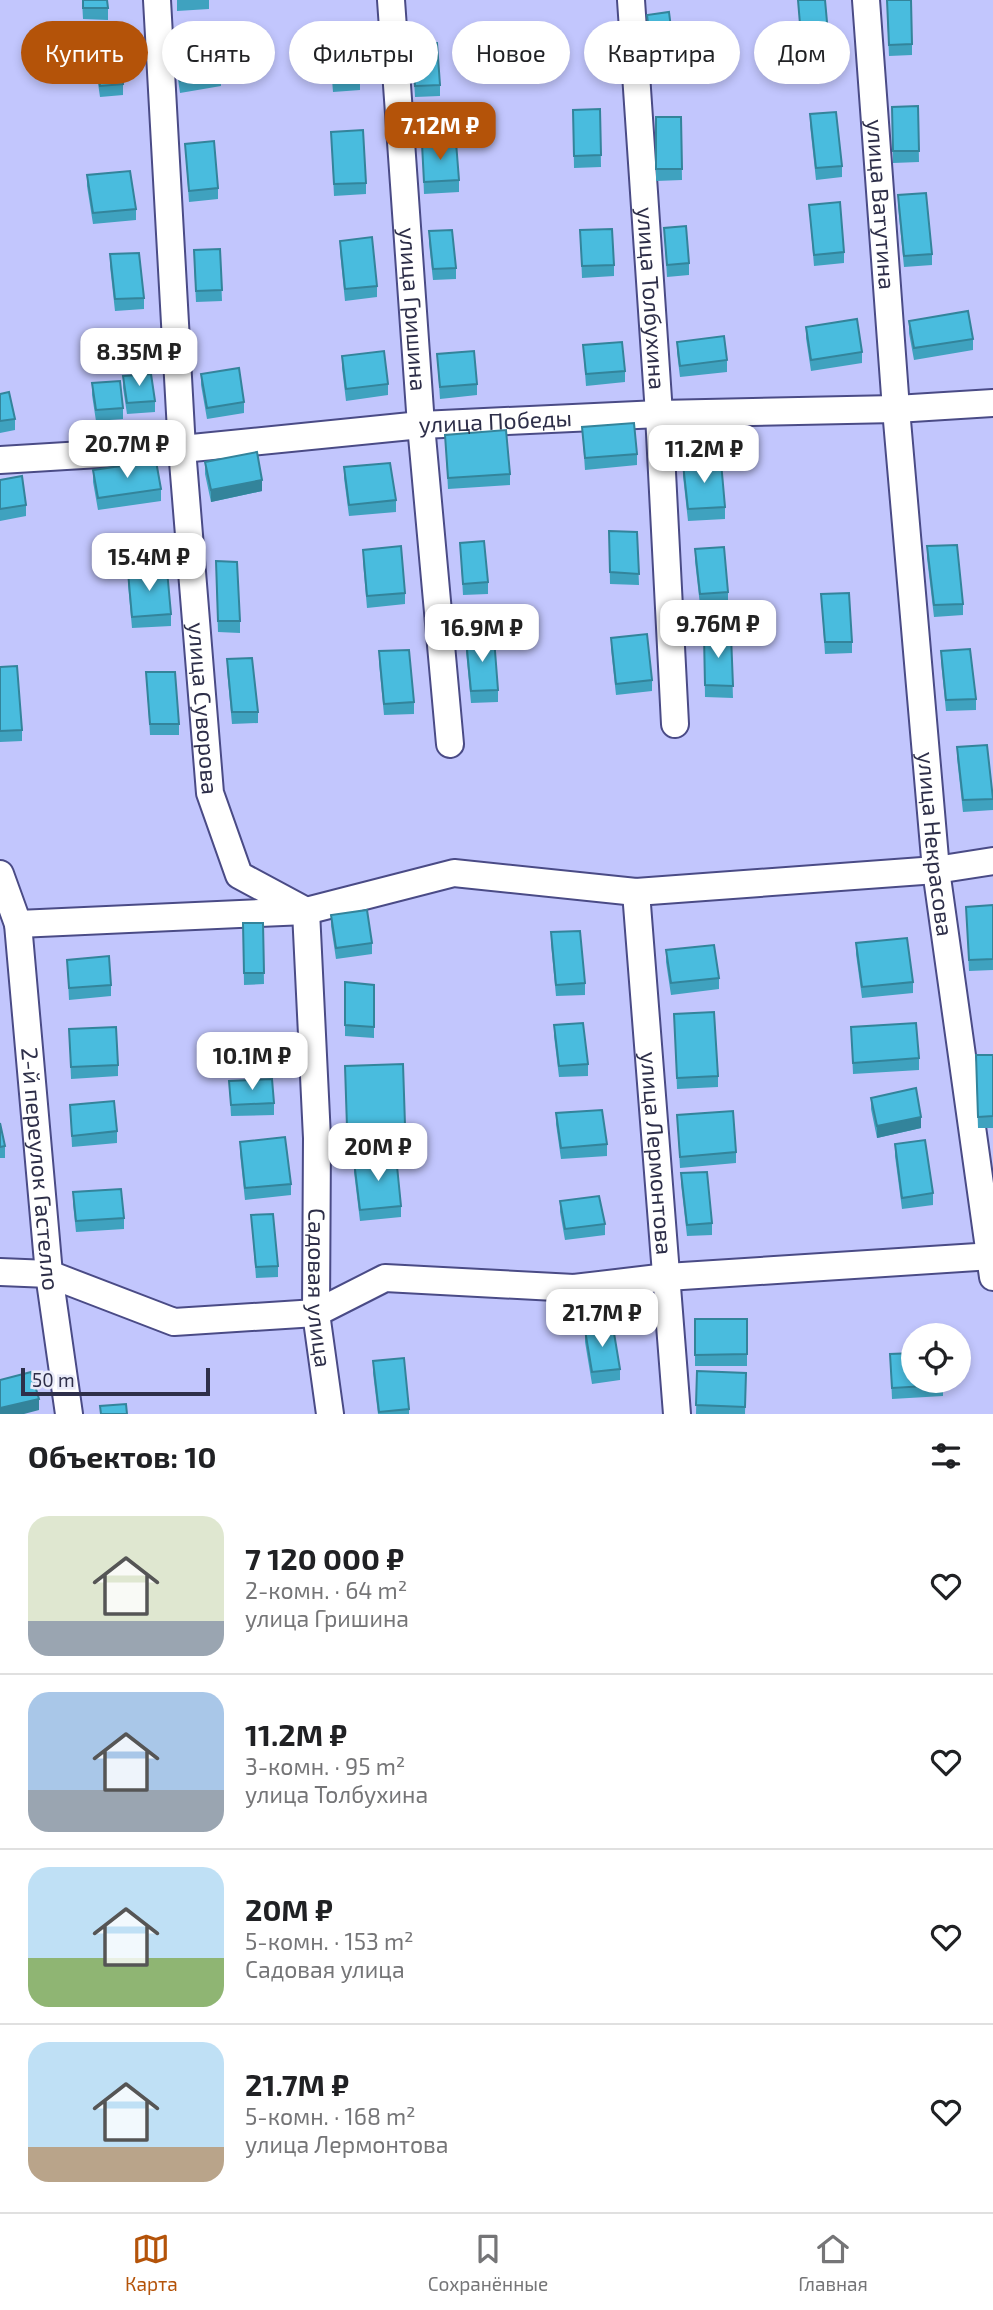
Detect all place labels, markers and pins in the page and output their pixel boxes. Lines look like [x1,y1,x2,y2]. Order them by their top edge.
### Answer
pin: 7.12M ₽ [375,102,505,162]
pin: 8.35M ₽ [74,328,204,388]
pin: 20.7M ₽ [62,420,192,480]
pin: 11.2M ₽ [639,426,769,485]
pin: 15.4M ₽ [84,534,214,593]
pin: 9.76M ₽ [653,600,783,660]
pin: 16.9M ₽ [417,604,547,664]
pin: 10.1M ₽ [187,1032,317,1092]
pin: 20M ₽ [329,1124,427,1183]
pin: 21.7M ₽ [537,1290,667,1349]

